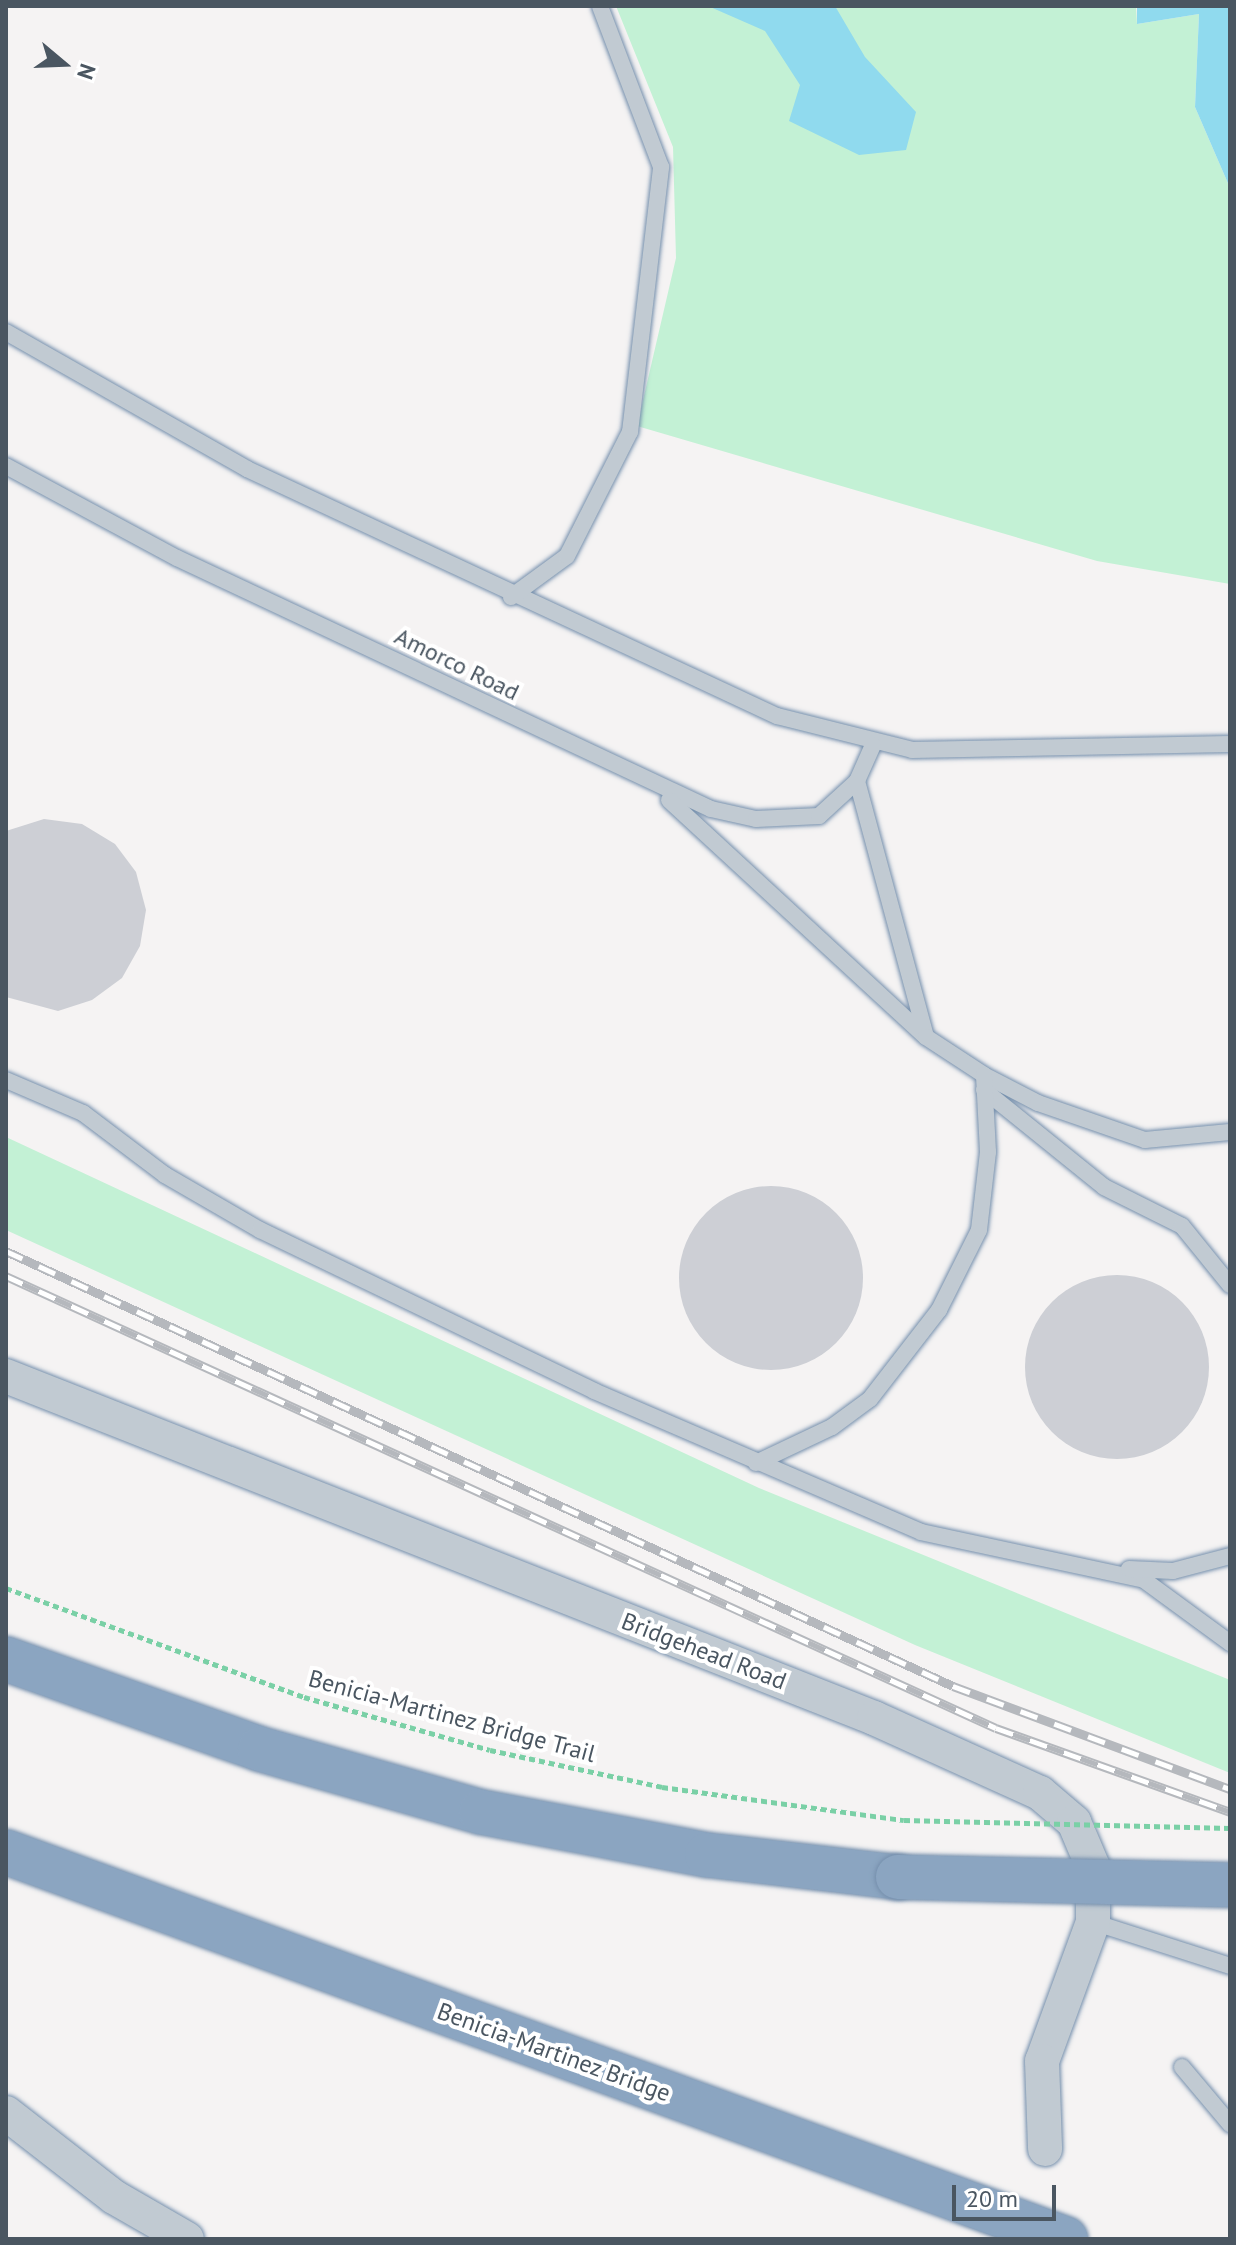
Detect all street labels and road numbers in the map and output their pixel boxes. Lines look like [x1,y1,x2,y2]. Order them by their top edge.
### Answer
street label: Amorco Road [390,621,524,707]
street label: Bridgehead Road [618,1606,790,1696]
street label: Benicia-Martinez Bridge Trail [305,1664,599,1768]
street label: Benicia-Martinez Bridge [433,1996,675,2108]

